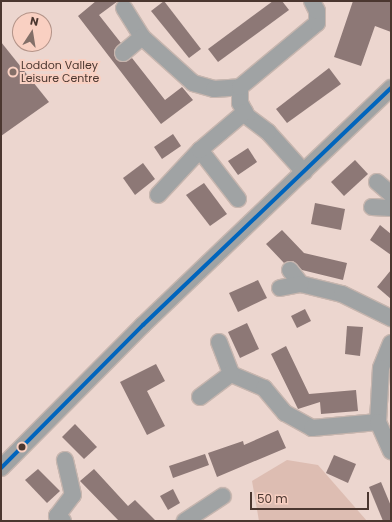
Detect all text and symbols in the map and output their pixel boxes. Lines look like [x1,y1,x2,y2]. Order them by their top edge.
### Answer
north arrow [12,12,52,52]
text: N [29,13,40,30]
place label: Loddon Valley Leisure Centre [21,59,99,85]
marker: Loddon Valley Leisure Centre [8,67,18,77]
unlabelled marker [17,442,27,452]
scale bar [252,484,371,510]
text: 50 m [257,490,288,507]

